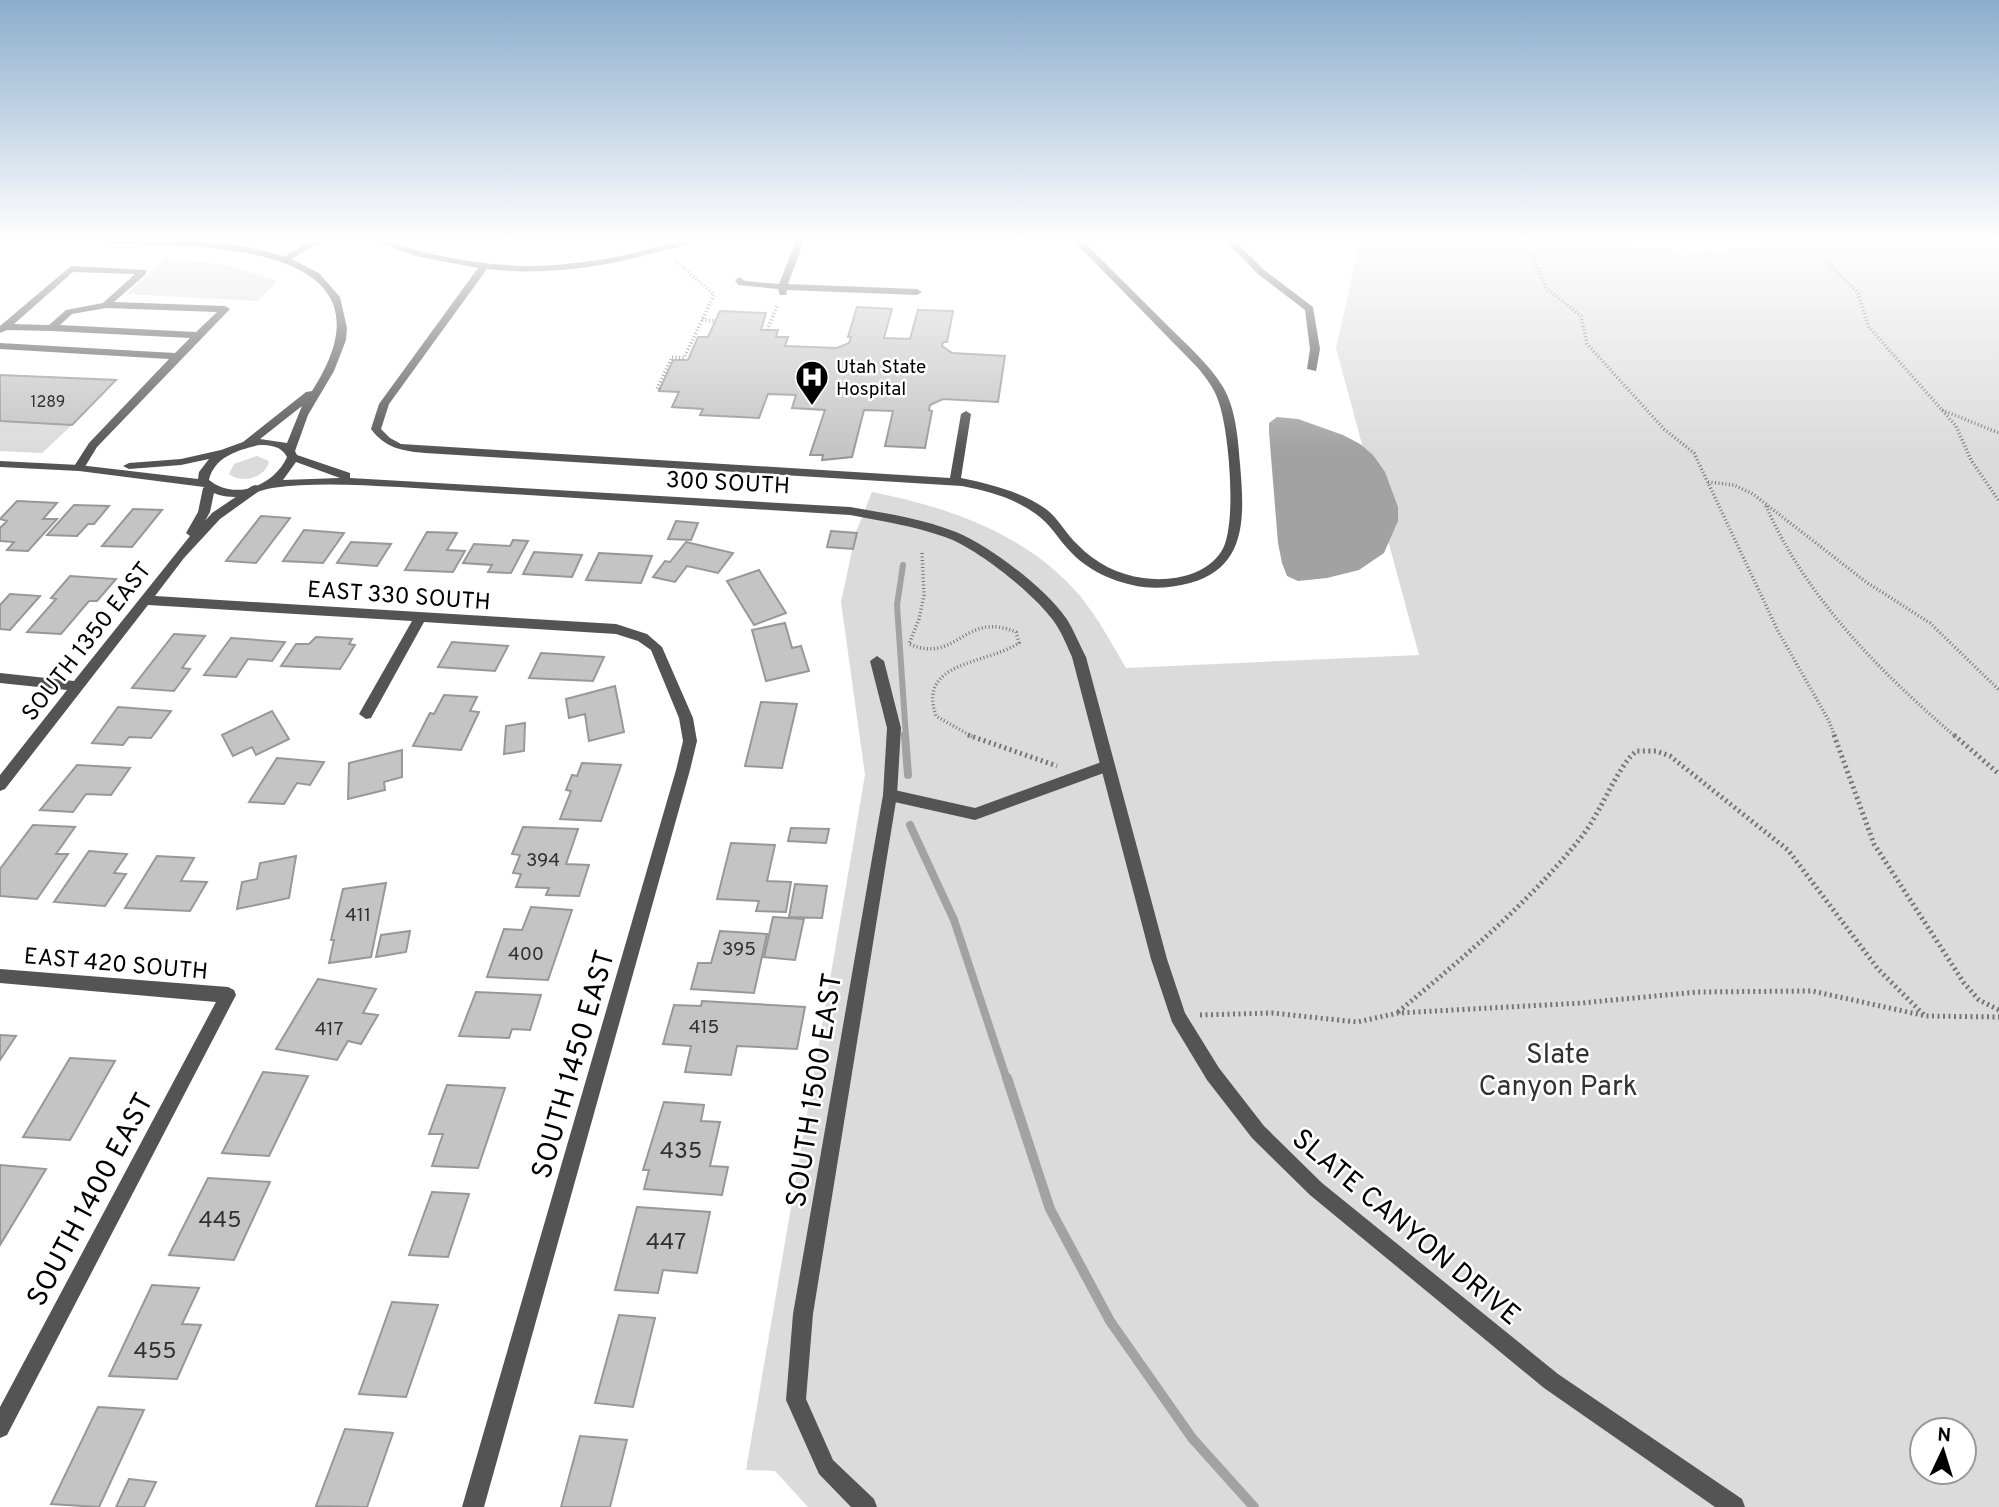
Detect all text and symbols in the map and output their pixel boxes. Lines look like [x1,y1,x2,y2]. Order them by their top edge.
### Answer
place label: Utah State Hospital [836,356,926,402]
hospital icon: Utah State Hospital [793,358,831,407]
house number: 1289 [31,393,65,413]
street label: 300 SOUTH [665,467,791,502]
street label: SOUTH 1350 EAST [17,557,159,728]
street label: EAST 330 SOUTH [306,577,491,618]
house number: 394 [526,849,560,873]
house number: 411 [345,904,371,928]
house number: 395 [722,938,756,962]
street label: EAST 420 SOUTH [23,943,209,988]
house number: 400 [508,943,544,967]
street label: SOUTH 1450 EAST [525,946,625,1183]
street label: SOUTH 1500 EAST [780,971,852,1210]
house number: 415 [689,1016,719,1040]
house number: 417 [315,1018,343,1042]
park label: Slate Canyon Park [1478,1038,1638,1106]
street label: SOUTH 1400 EAST [20,1088,163,1313]
street label: SLATE CANYON DRIVE [1283,1122,1527,1335]
house number: 435 [660,1138,702,1167]
house number: 445 [199,1207,241,1236]
house number: 447 [646,1229,686,1258]
house number: 455 [134,1338,176,1367]
north arrow [1908,1416,1978,1486]
text: N [1936,1424,1952,1448]

